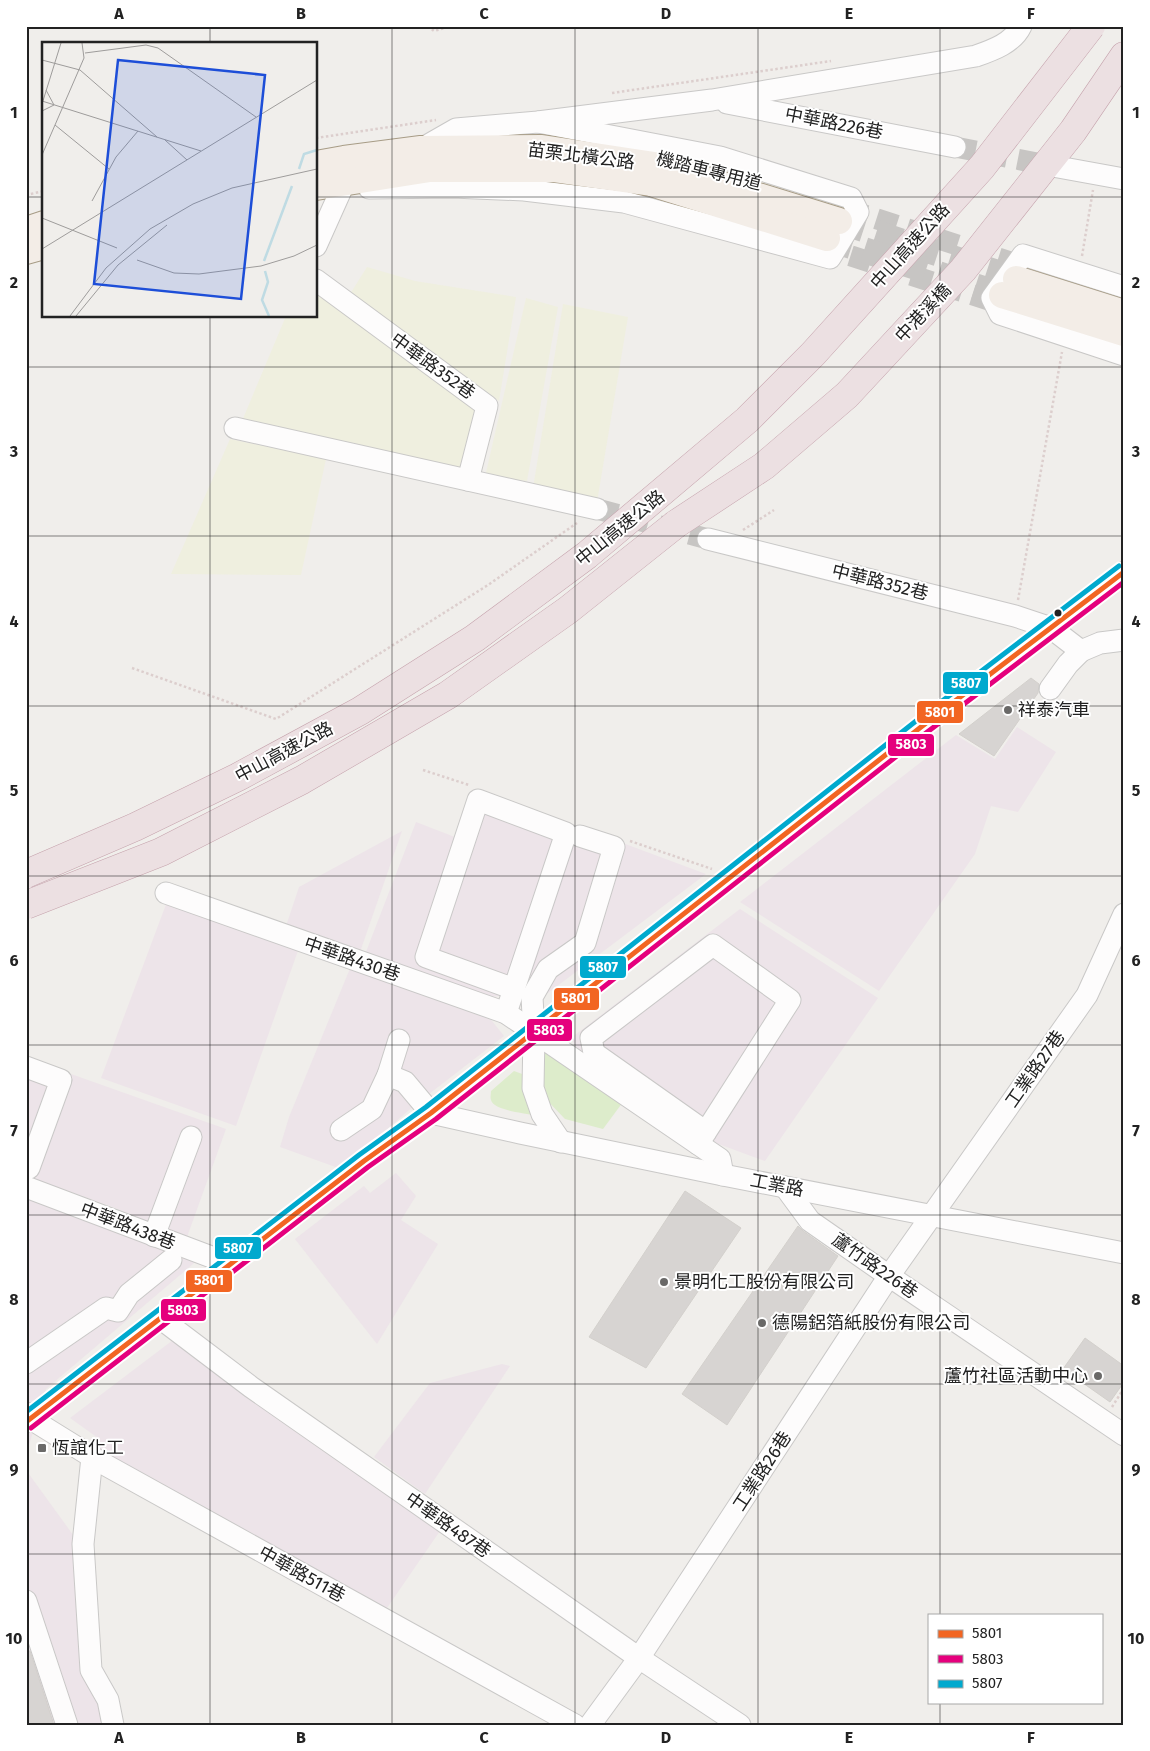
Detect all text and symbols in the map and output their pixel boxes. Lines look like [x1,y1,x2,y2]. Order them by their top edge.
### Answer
text: A [113,4,124,23]
text: B [296,4,306,23]
text: C [479,4,489,23]
text: D [661,4,671,23]
text: E [845,4,853,23]
text: F [1027,4,1035,23]
inset map [42,42,318,318]
text: 1 [10,103,18,122]
street label: 中華路226巷 [783,103,885,143]
text: 1 [1132,103,1140,122]
street label: 苗栗北橫公路 [526,139,636,173]
street label: 機踏車專用道 [654,147,764,195]
street label: 中山高速公路 [866,199,954,293]
text: 2 [10,273,18,292]
text: 2 [1132,273,1140,292]
street label: 中港溪橋 [890,279,956,347]
street label: 中華路352巷 [387,328,479,404]
text: 3 [9,442,18,461]
text: 3 [1131,442,1140,461]
street label: 中山高速公路 [571,485,669,571]
street label: 中華路352巷 [829,559,931,605]
unlabelled marker [1053,608,1063,618]
text: 4 [9,612,19,631]
text: 4 [1131,612,1141,631]
line badge: 5807 [942,671,989,695]
text: 5807 [951,675,981,692]
place label: 祥泰汽車 [1018,699,1090,721]
line badge: 5801 [916,700,964,724]
text: 5801 [925,704,955,721]
marker: 祥泰汽車 [1002,704,1014,716]
street label: 中山高速公路 [231,717,337,787]
line badge: 5803 [887,733,935,757]
text: 5803 [896,736,926,753]
text: 5 [10,781,19,800]
text: 5 [1132,781,1141,800]
street label: 中華路430巷 [301,932,403,986]
text: 6 [9,951,19,970]
text: 6 [1131,951,1141,970]
line badge: 5807 [579,955,627,979]
text: 5807 [588,959,618,976]
line badge: 5801 [553,987,600,1011]
text: 5801 [561,990,591,1007]
line badge: 5803 [526,1018,573,1042]
text: 5803 [534,1022,564,1039]
street label: 工業路27巷 [1001,1026,1069,1112]
text: 7 [10,1121,18,1140]
text: 7 [1132,1121,1140,1140]
street label: 工業路 [748,1169,806,1201]
street label: 中華路438巷 [77,1198,179,1254]
street label: 蘆竹路226巷 [828,1228,922,1304]
line badge: 5807 [214,1236,262,1260]
text: 5807 [223,1240,253,1257]
line badge: 5801 [185,1269,233,1293]
place label: 景明化工股份有限公司 [674,1271,854,1293]
text: 5801 [194,1272,224,1289]
marker: 景明化工股份有限公司 [658,1276,670,1288]
text: 8 [9,1290,19,1309]
text: 8 [1131,1290,1141,1309]
line badge: 5803 [160,1298,207,1322]
text: 5803 [168,1302,198,1319]
place label: 德陽鋁箔紙股份有限公司 [772,1312,970,1334]
marker: 德陽鋁箔紙股份有限公司 [756,1317,768,1329]
place label: 蘆竹社區活動中心 [944,1365,1088,1387]
marker: 蘆竹社區活動中心 [1092,1370,1104,1382]
street label: 工業路26巷 [728,1427,796,1515]
place label: 恆誼化工 [52,1437,124,1459]
marker: 恆誼化工 [36,1442,48,1454]
text: 9 [10,1460,19,1479]
text: 9 [1132,1460,1141,1479]
street label: 中華路487巷 [401,1488,495,1562]
street label: 中華路511巷 [255,1541,349,1607]
legend [928,1614,1102,1704]
text: 5801 [972,1624,1002,1642]
text: 10 [6,1629,22,1648]
text: 10 [1128,1629,1144,1648]
text: 5803 [972,1650,1004,1668]
text: 5807 [972,1674,1003,1692]
text: A [113,1728,124,1747]
text: B [296,1728,306,1747]
text: C [479,1728,489,1747]
text: D [661,1728,671,1747]
text: E [845,1728,853,1747]
text: F [1027,1728,1035,1747]

